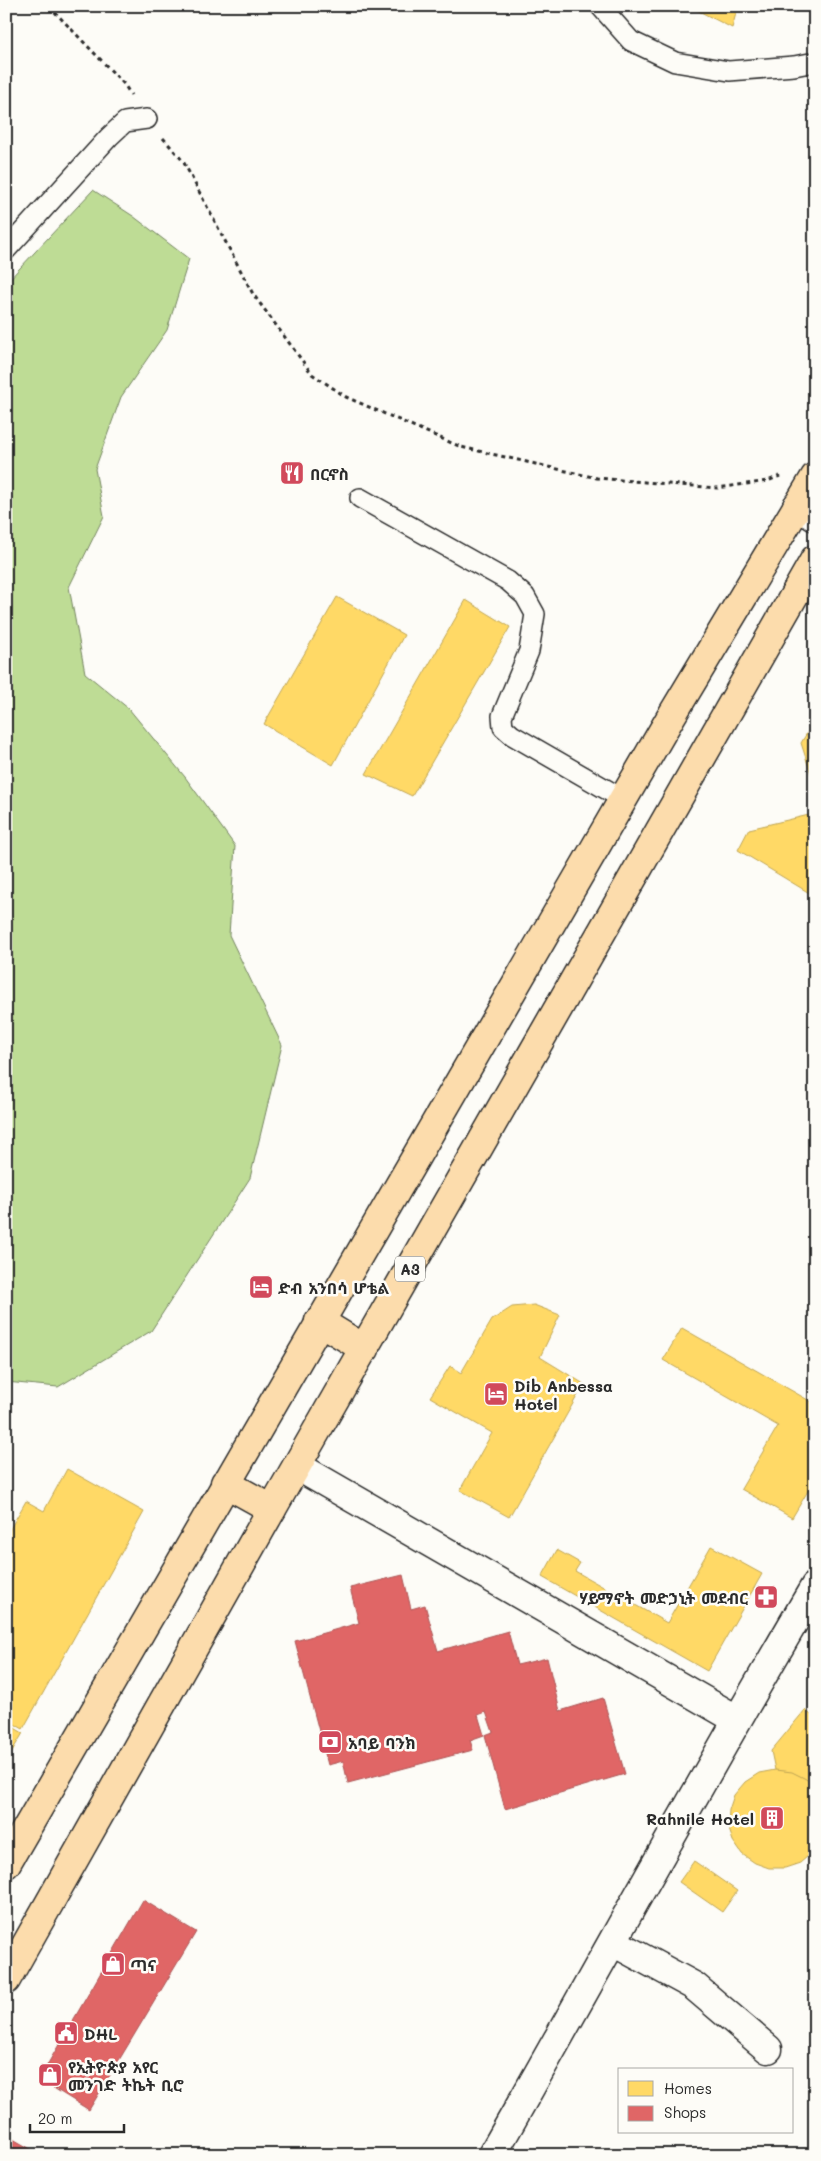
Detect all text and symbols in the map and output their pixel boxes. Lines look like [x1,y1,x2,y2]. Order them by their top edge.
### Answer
restaurant icon: በርኖስ [279,460,305,486]
place label: በርኖስ [310,463,349,484]
road number: A3 [395,1256,425,1282]
hotel icon: ድብ አንበሳ ሆቴል [248,1274,274,1300]
place label: ድብ አንበሳ ሆቴል [278,1277,390,1298]
place label: Dib Anbessa Hotel [514,1375,613,1414]
hotel icon: Dib Anbessa Hotel [483,1381,509,1407]
pharmacy icon: ሃይማኖት መድኃኒት መደብር [753,1584,779,1610]
place label: ሃይማኖት መድኃኒት መደብር [579,1587,748,1608]
bank icon: አባይ ባንክ [317,1729,343,1755]
place label: አባይ ባንክ [348,1732,416,1753]
building icon: Rahnile Hotel [759,1805,785,1831]
place label: Rahnile Hotel [646,1808,754,1829]
shop icon: ጣና [100,1951,126,1977]
place label: ጣና [130,1954,156,1975]
public building icon: DHL [53,2020,79,2046]
place label: DHL [84,2023,118,2044]
place label: የኢትዮጵያ አየር መንገድ ትኬት ቢሮ [68,2056,184,2095]
shop icon: የኢትዮጵያ አየር መንገድ ትኬት ቢሮ [37,2062,63,2088]
legend [618,2068,794,2134]
text: Homes [664,2078,712,2098]
scale bar [30,2101,124,2133]
text: Shops [664,2102,706,2122]
text: 20 m [38,2108,72,2128]

